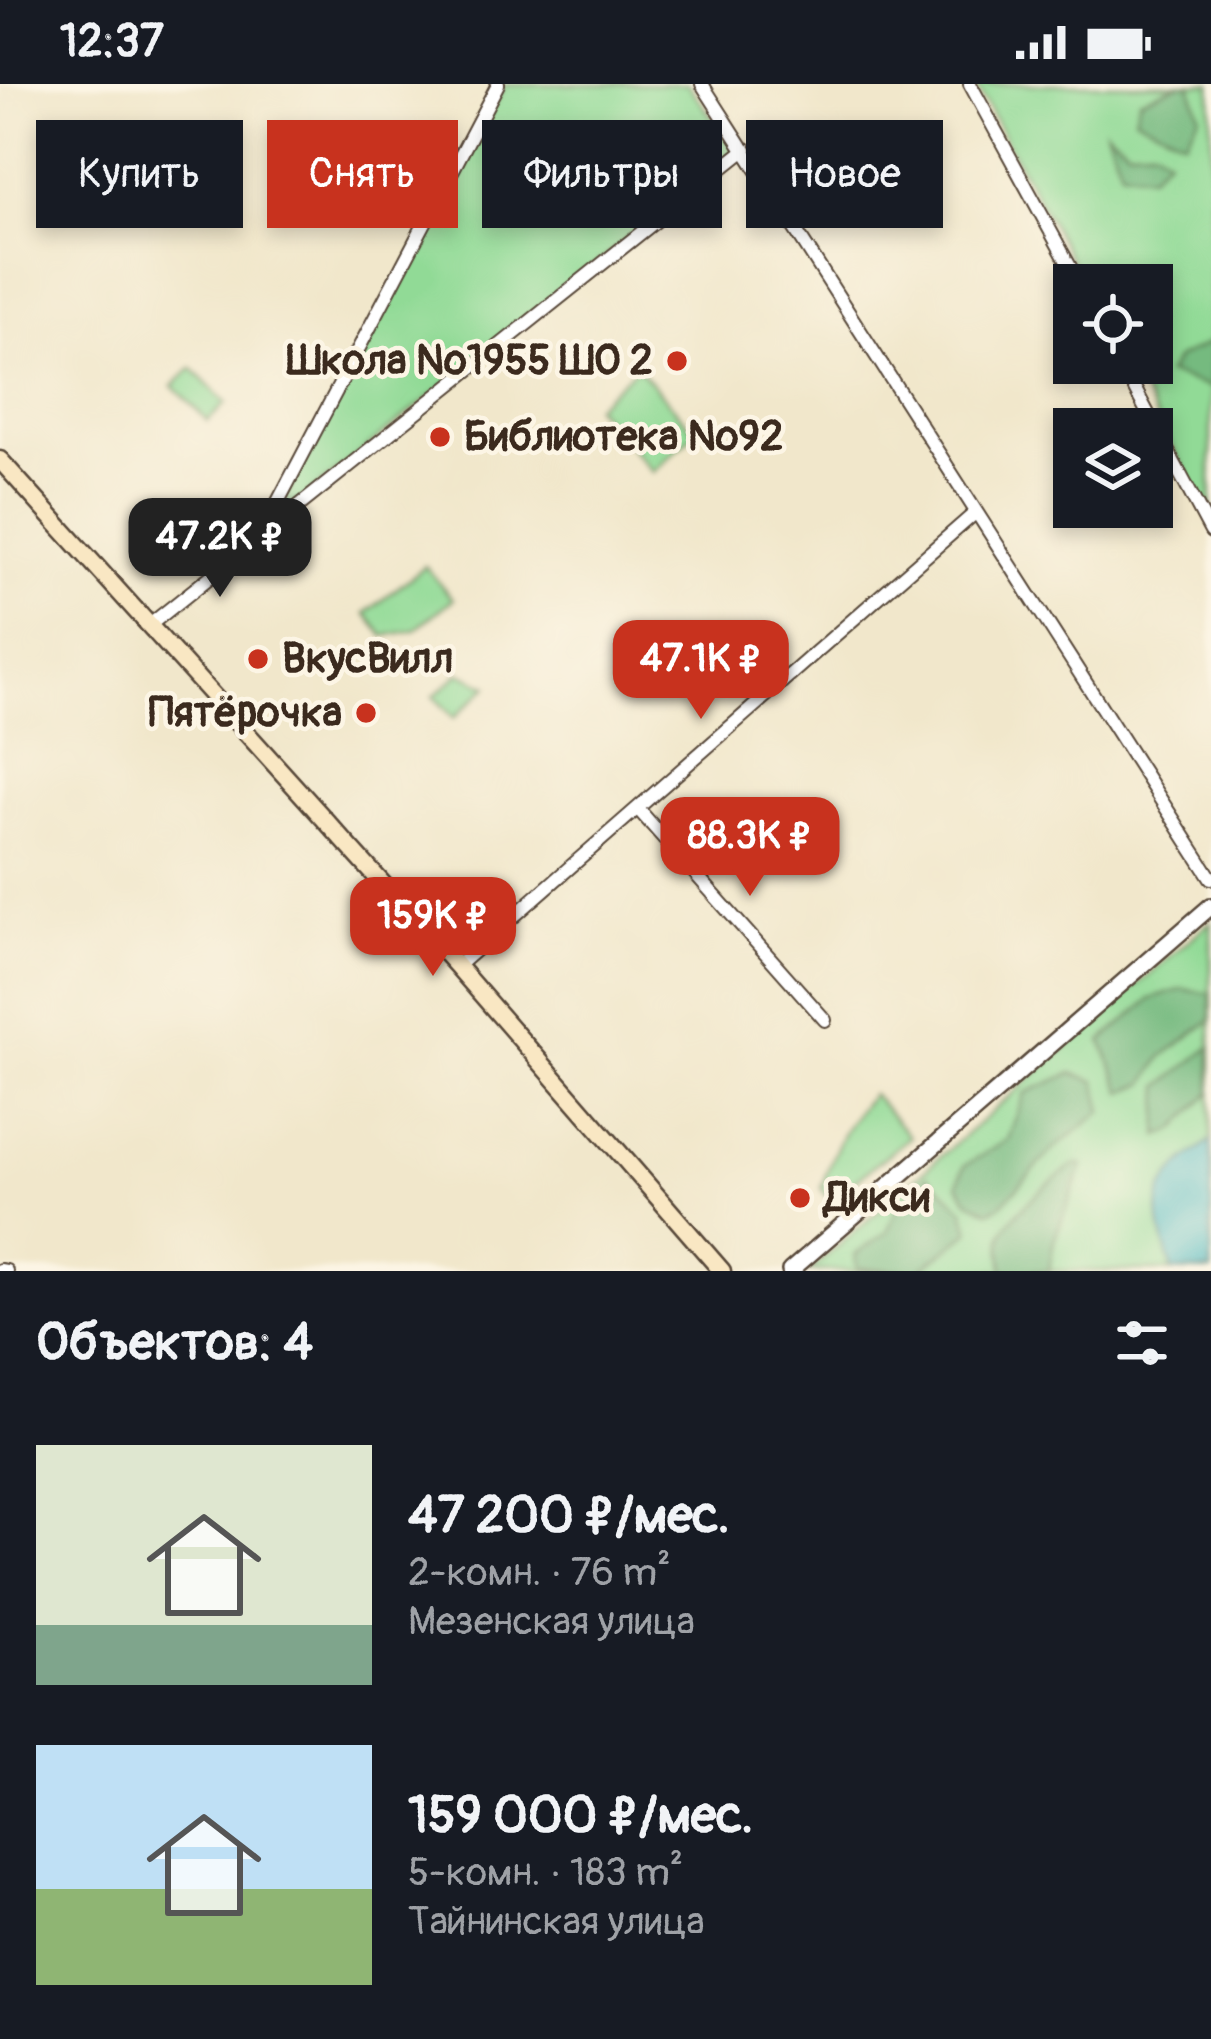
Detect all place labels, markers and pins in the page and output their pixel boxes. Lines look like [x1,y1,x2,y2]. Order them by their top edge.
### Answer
place label: Школа №1955 ШО 2 [285,335,653,387]
marker: Школа №1955 ШО 2 [664,348,690,374]
place label: Библиотека №92 [464,411,783,463]
marker: Библиотека №92 [427,424,453,450]
pin: 47.2K ₽ [109,498,331,600]
pin: 47.1K ₽ [590,620,812,722]
place label: ВкусВилл [282,633,453,685]
marker: ВкусВилл [245,646,271,672]
place label: Пятёрочка [149,687,342,739]
marker: Пятёрочка [353,700,379,726]
pin: 88.3K ₽ [639,797,861,899]
pin: 159K ₽ [335,877,531,979]
place label: Дикси [822,1172,930,1224]
marker: Дикси [787,1185,813,1211]

